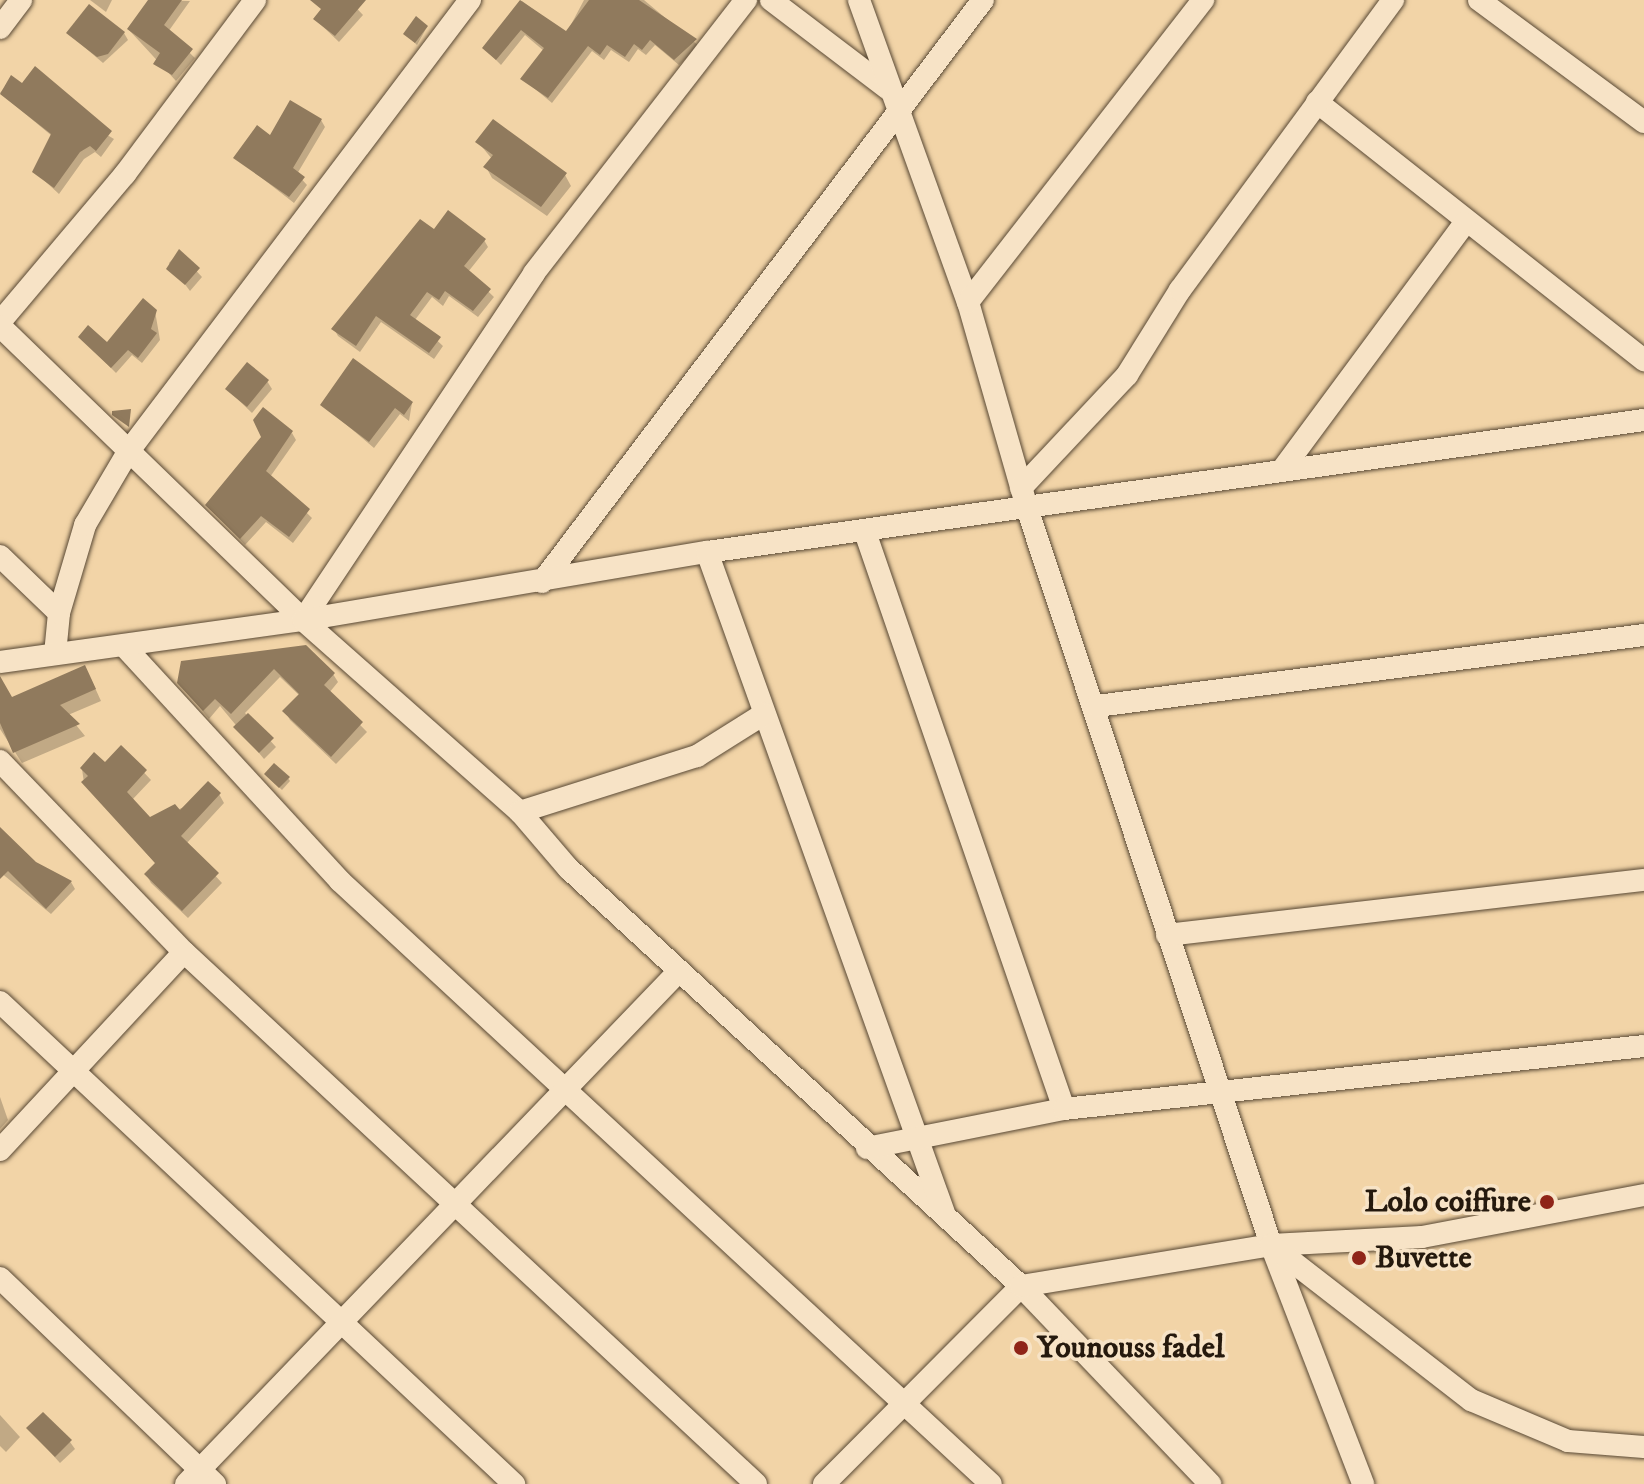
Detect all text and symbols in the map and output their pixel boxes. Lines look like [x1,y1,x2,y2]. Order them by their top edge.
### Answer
place label: Lolo coiffure [1365,1183,1531,1221]
marker: Lolo coiffure [1538,1193,1556,1211]
place label: Buvette [1375,1239,1472,1277]
marker: Buvette [1350,1249,1368,1267]
place label: Younouss fadel [1037,1329,1225,1367]
marker: Younouss fadel [1012,1339,1030,1357]

